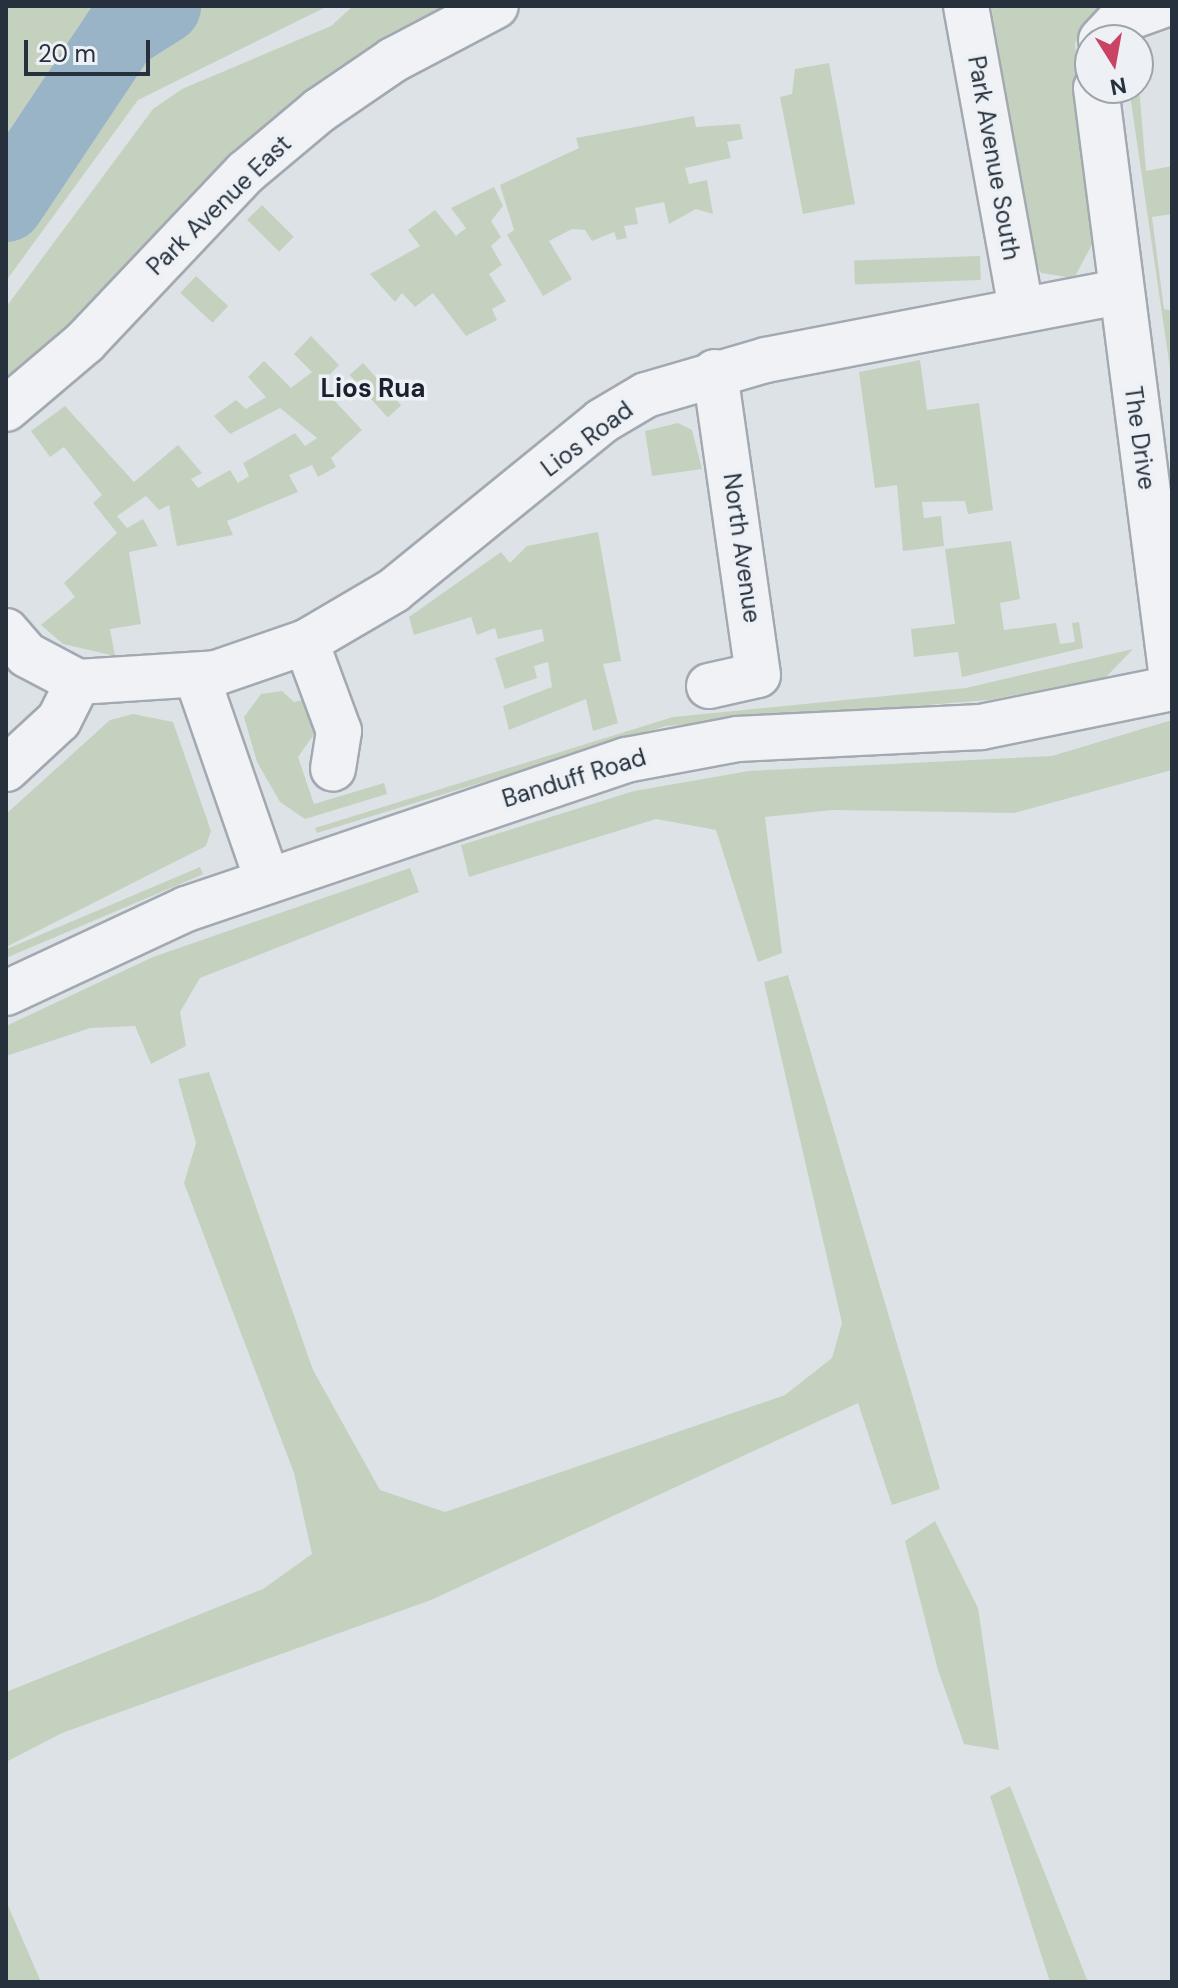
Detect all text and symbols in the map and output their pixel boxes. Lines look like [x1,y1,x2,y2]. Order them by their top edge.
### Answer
scale bar [28,24,154,74]
north arrow [1074,24,1154,104]
text: 20 m [38,38,96,69]
street label: Park Avenue South [962,54,1026,262]
text: N [1108,70,1129,102]
street label: Park Avenue East [141,129,297,281]
district label: Lios Rua [320,373,426,405]
street label: The Drive [1118,384,1162,492]
street label: Lios Road [536,395,638,483]
street label: North Avenue [717,471,767,625]
street label: Banduff Road [499,742,649,814]

